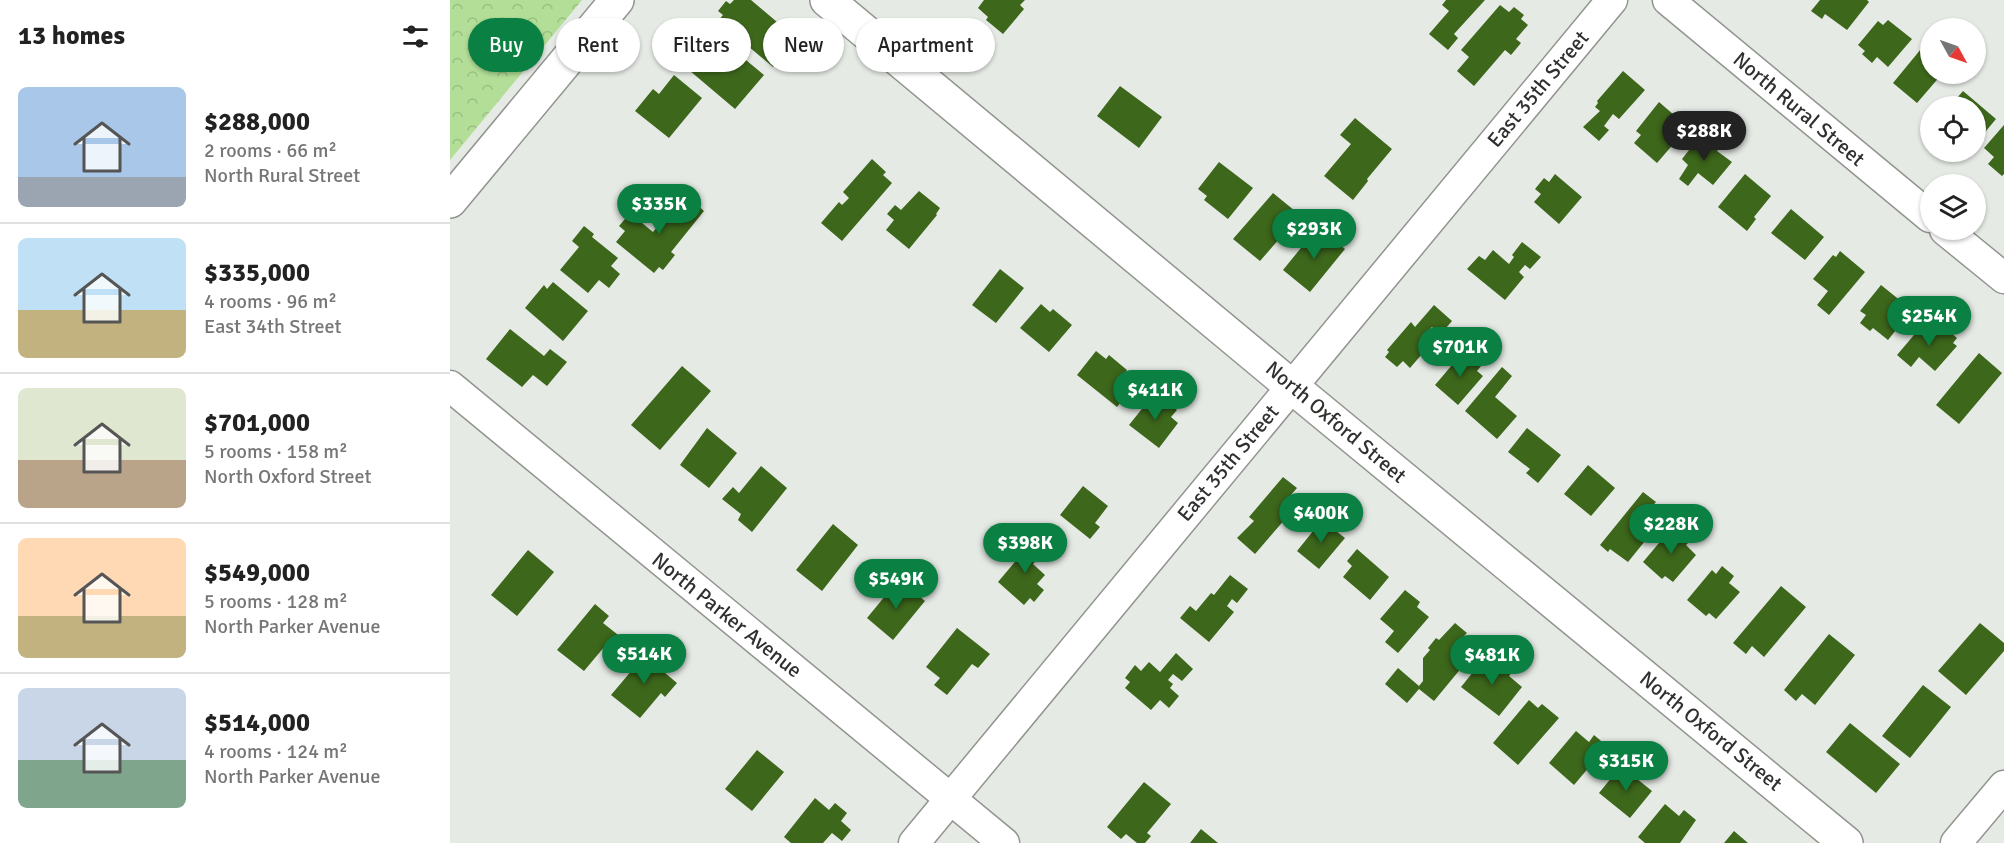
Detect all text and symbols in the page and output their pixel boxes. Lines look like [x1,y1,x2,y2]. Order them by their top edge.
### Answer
chip: Buy [468,18,544,72]
chip: Rent [556,18,640,72]
chip: Filters [652,18,751,72]
chip: New [763,18,844,72]
chip: Apartment [856,18,995,72]
north arrow [1920,18,1986,84]
map controls [1920,18,1986,240]
text: 13 homes [18,20,125,52]
icon: filters [399,20,432,53]
street label: East 35th Street [1482,25,1594,153]
street label: North Rural Street [1728,46,1870,172]
button: locate [1920,96,1986,162]
text: $288,000 [204,106,310,138]
icon: home [66,111,138,183]
pin: $288K [1662,111,1746,162]
text: $288K [1676,118,1732,143]
text: 2 rooms · 66 m² [204,138,337,163]
text: North Rural Street [204,163,360,188]
button: layers [1920,174,1986,240]
pin: $335K [617,184,701,235]
text: $335K [631,191,687,216]
pin: $293K [1272,209,1356,260]
text: $293K [1286,216,1342,241]
text: $335,000 [204,257,310,289]
icon: home [66,262,138,334]
text: 4 rooms · 96 m² [204,289,337,314]
pin: $254K [1887,296,1971,347]
text: $254K [1901,303,1957,328]
text: East 34th Street [204,314,341,339]
pin: $701K [1418,327,1502,378]
text: $701K [1432,334,1488,359]
street label: North Oxford Street [1260,356,1412,488]
pin: $411K [1113,370,1197,421]
text: $411K [1127,377,1183,402]
street label: East 35th Street [1172,399,1284,527]
text: $701,000 [204,407,310,439]
icon: home [66,412,138,484]
text: 5 rooms · 158 m² [204,439,348,464]
text: North Oxford Street [204,464,372,489]
pin: $400K [1279,493,1363,544]
text: $400K [1293,500,1349,525]
pin: $228K [1629,504,1713,555]
text: $228K [1643,511,1699,536]
pin: $398K [983,523,1067,574]
text: $398K [997,530,1053,555]
street label: North Parker Avenue [647,547,807,683]
text: $549,000 [204,557,310,589]
pin: $549K [854,559,938,610]
icon: home [66,562,138,634]
text: $549K [868,566,924,591]
text: 5 rooms · 128 m² [204,589,348,614]
text: North Parker Avenue [204,614,380,639]
pin: $514K [602,634,686,685]
pin: $481K [1450,635,1534,686]
text: $514K [616,641,672,666]
text: $481K [1464,642,1520,667]
street label: North Oxford Street [1634,666,1788,796]
text: $514,000 [204,707,310,739]
icon: home [66,712,138,784]
text: 4 rooms · 124 m² [204,739,348,764]
pin: $315K [1584,741,1668,792]
text: $315K [1598,748,1654,773]
text: North Parker Avenue [204,764,380,789]

